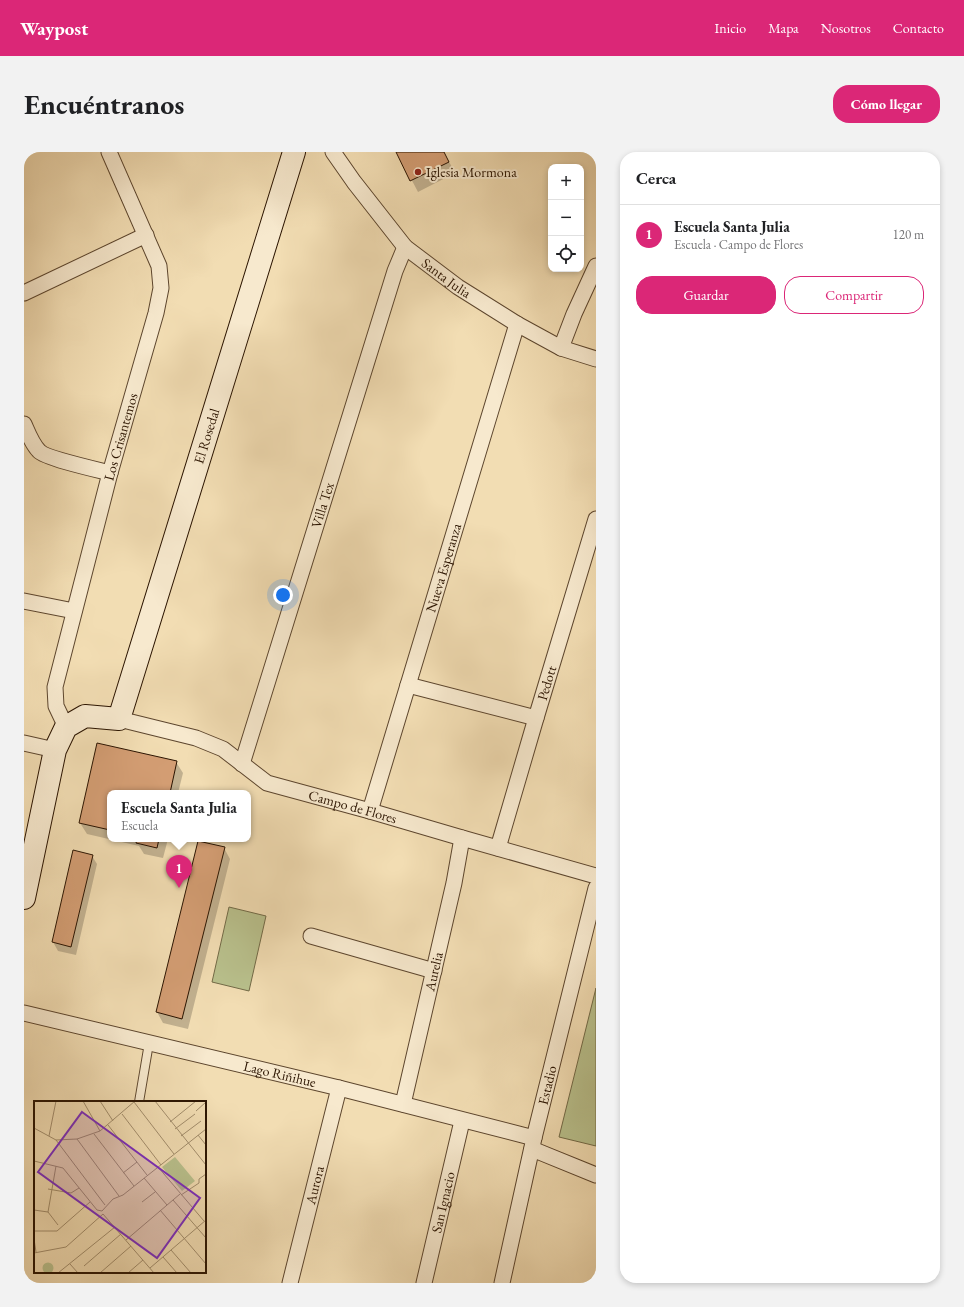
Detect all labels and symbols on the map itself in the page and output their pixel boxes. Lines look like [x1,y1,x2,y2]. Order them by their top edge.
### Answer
place label: Iglesia Mormona [426,163,517,181]
marker: Iglesia Mormona [413,167,423,177]
street label: Santa Julia [418,254,475,302]
street label: Los Crisantemos [99,390,142,482]
street label: El Rosedal [189,406,224,466]
street label: Villa Tex [307,480,338,530]
street label: Nueva Esperanza [421,521,465,614]
your location [273,585,293,605]
street label: Pedott [533,663,560,702]
street label: Campo de Flores [307,786,400,828]
pin: 1 [166,855,192,888]
street label: Aurelia [420,950,447,994]
street label: Lago Riñihue [242,1057,318,1091]
street label: Estadio [534,1063,561,1107]
inset map [34,1101,206,1273]
street label: Aurora [301,1164,328,1207]
street label: San Ignacio [427,1170,459,1235]

